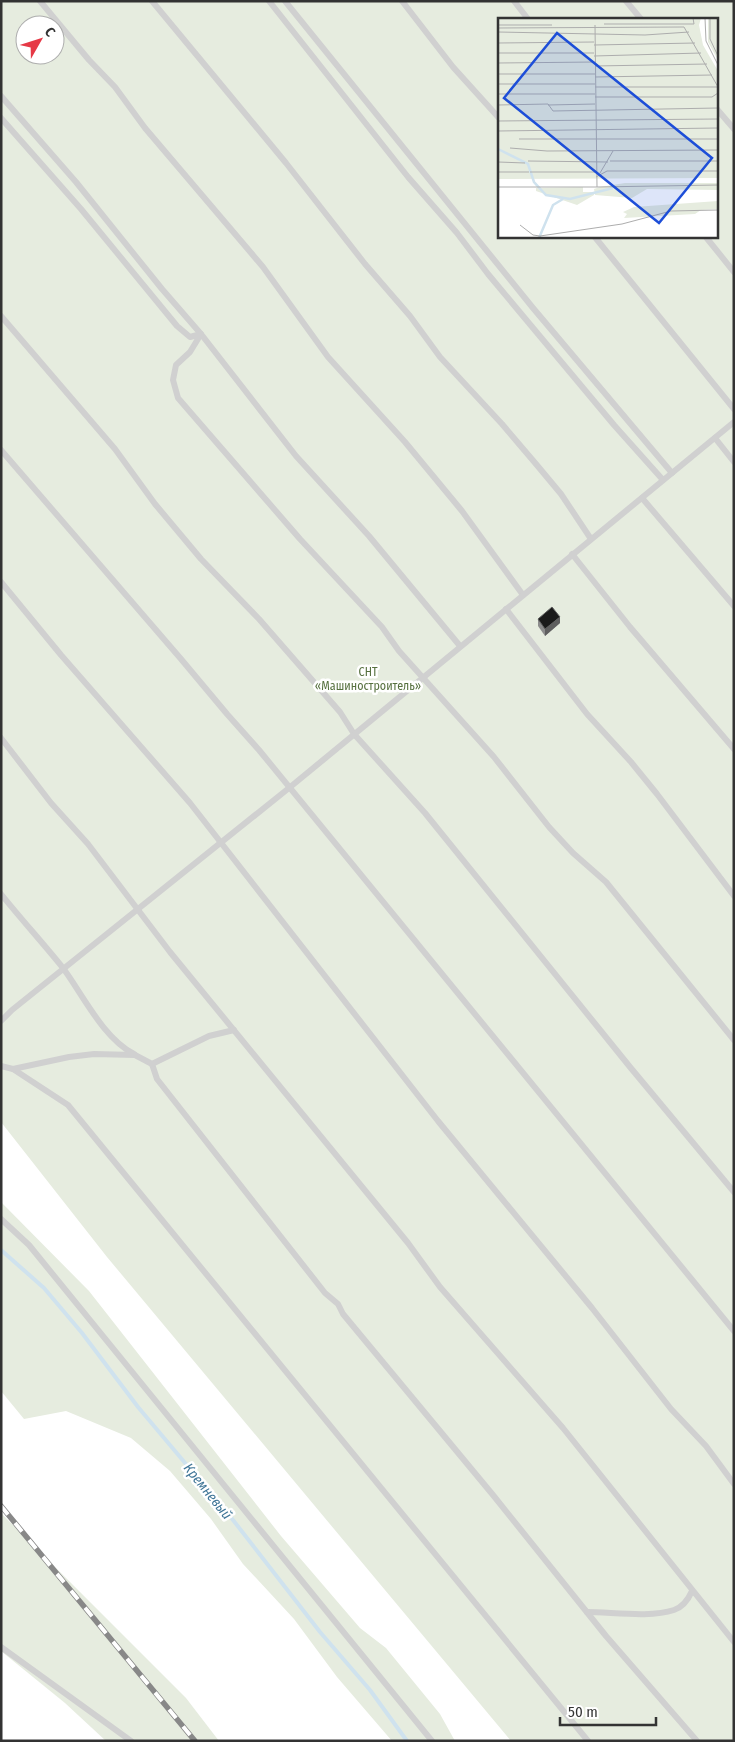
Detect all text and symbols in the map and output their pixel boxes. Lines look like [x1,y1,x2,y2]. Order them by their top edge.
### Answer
north arrow [15,15,65,65]
inset map [498,18,718,238]
text: С [41,24,59,41]
park label: СНТ «Машиностроитель» [315,665,421,693]
water label: Кремневый [180,1460,235,1523]
scale bar [560,1694,656,1726]
text: 50 m [568,1703,598,1721]

